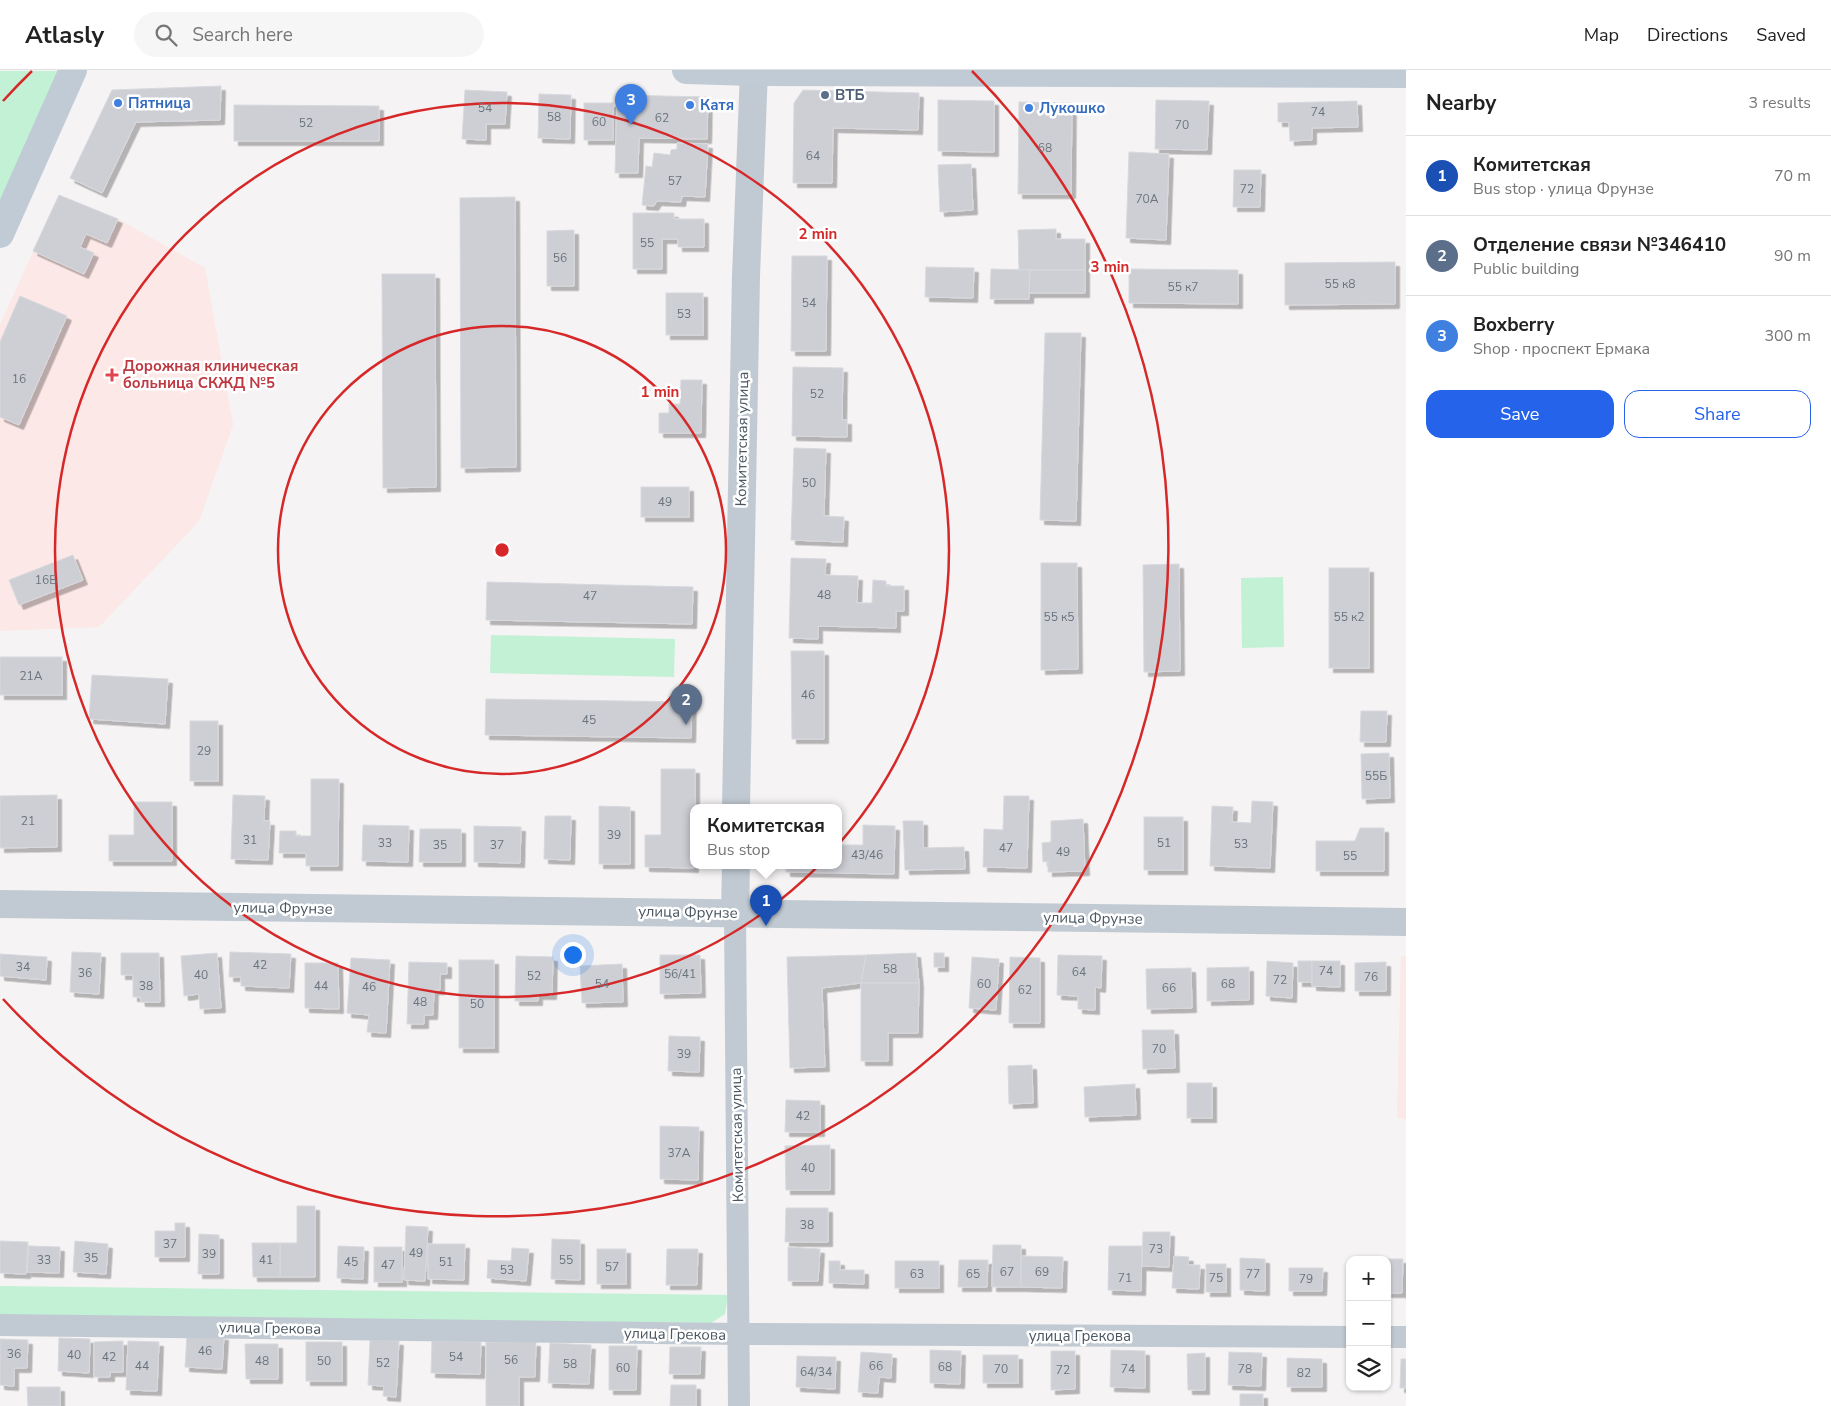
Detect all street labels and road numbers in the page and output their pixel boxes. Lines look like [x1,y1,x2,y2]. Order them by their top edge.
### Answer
street label: Комитетская улица [731,371,753,507]
street label: улица Фрунзе [233,897,333,919]
street label: улица Фрунзе [638,901,738,923]
street label: улица Фрунзе [1043,907,1143,929]
street label: Комитетская улица [726,1067,748,1203]
street label: улица Грекова [219,1317,321,1339]
street label: улица Грекова [624,1323,726,1345]
street label: улица Грекова [1029,1326,1131,1346]

